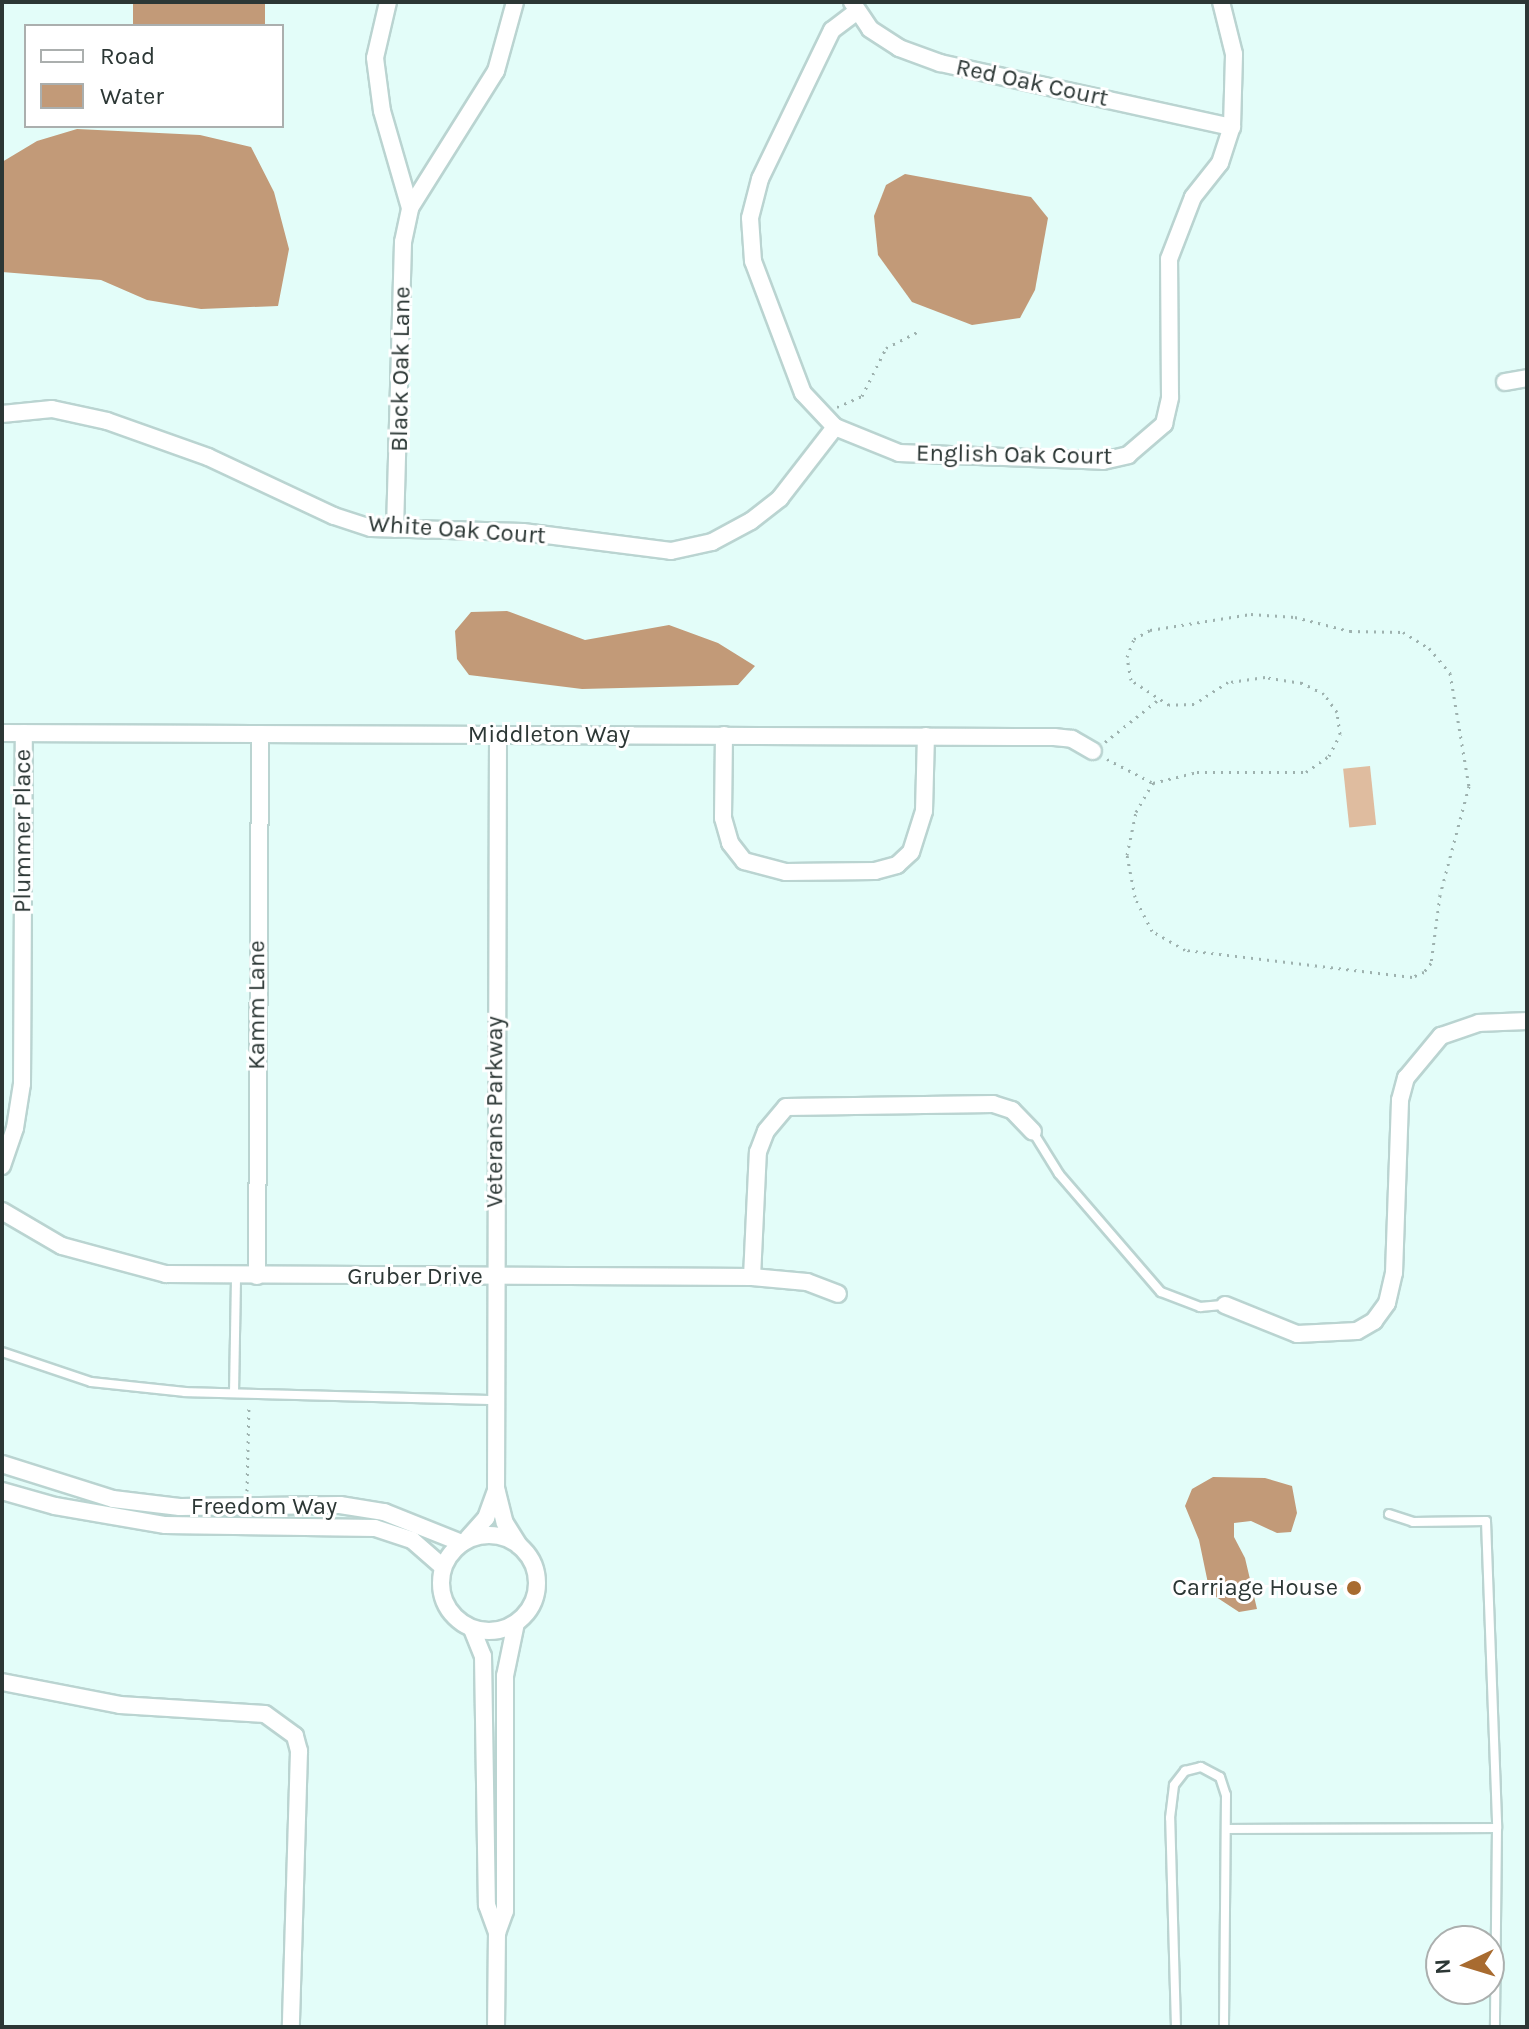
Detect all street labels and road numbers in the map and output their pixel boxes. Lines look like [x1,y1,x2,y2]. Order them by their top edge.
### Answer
street label: Red Oak Court [953,53,1111,113]
street label: Black Oak Lane [385,286,417,452]
street label: English Oak Court [916,439,1112,471]
street label: White Oak Court [367,509,547,551]
street label: Middleton Way [468,721,630,749]
street label: Plummer Place [9,749,37,913]
street label: Kamm Lane [243,940,271,1070]
street label: Veterans Parkway [481,1016,509,1208]
street label: Gruber Drive [347,1263,483,1291]
street label: Freedom Way [191,1493,337,1521]

